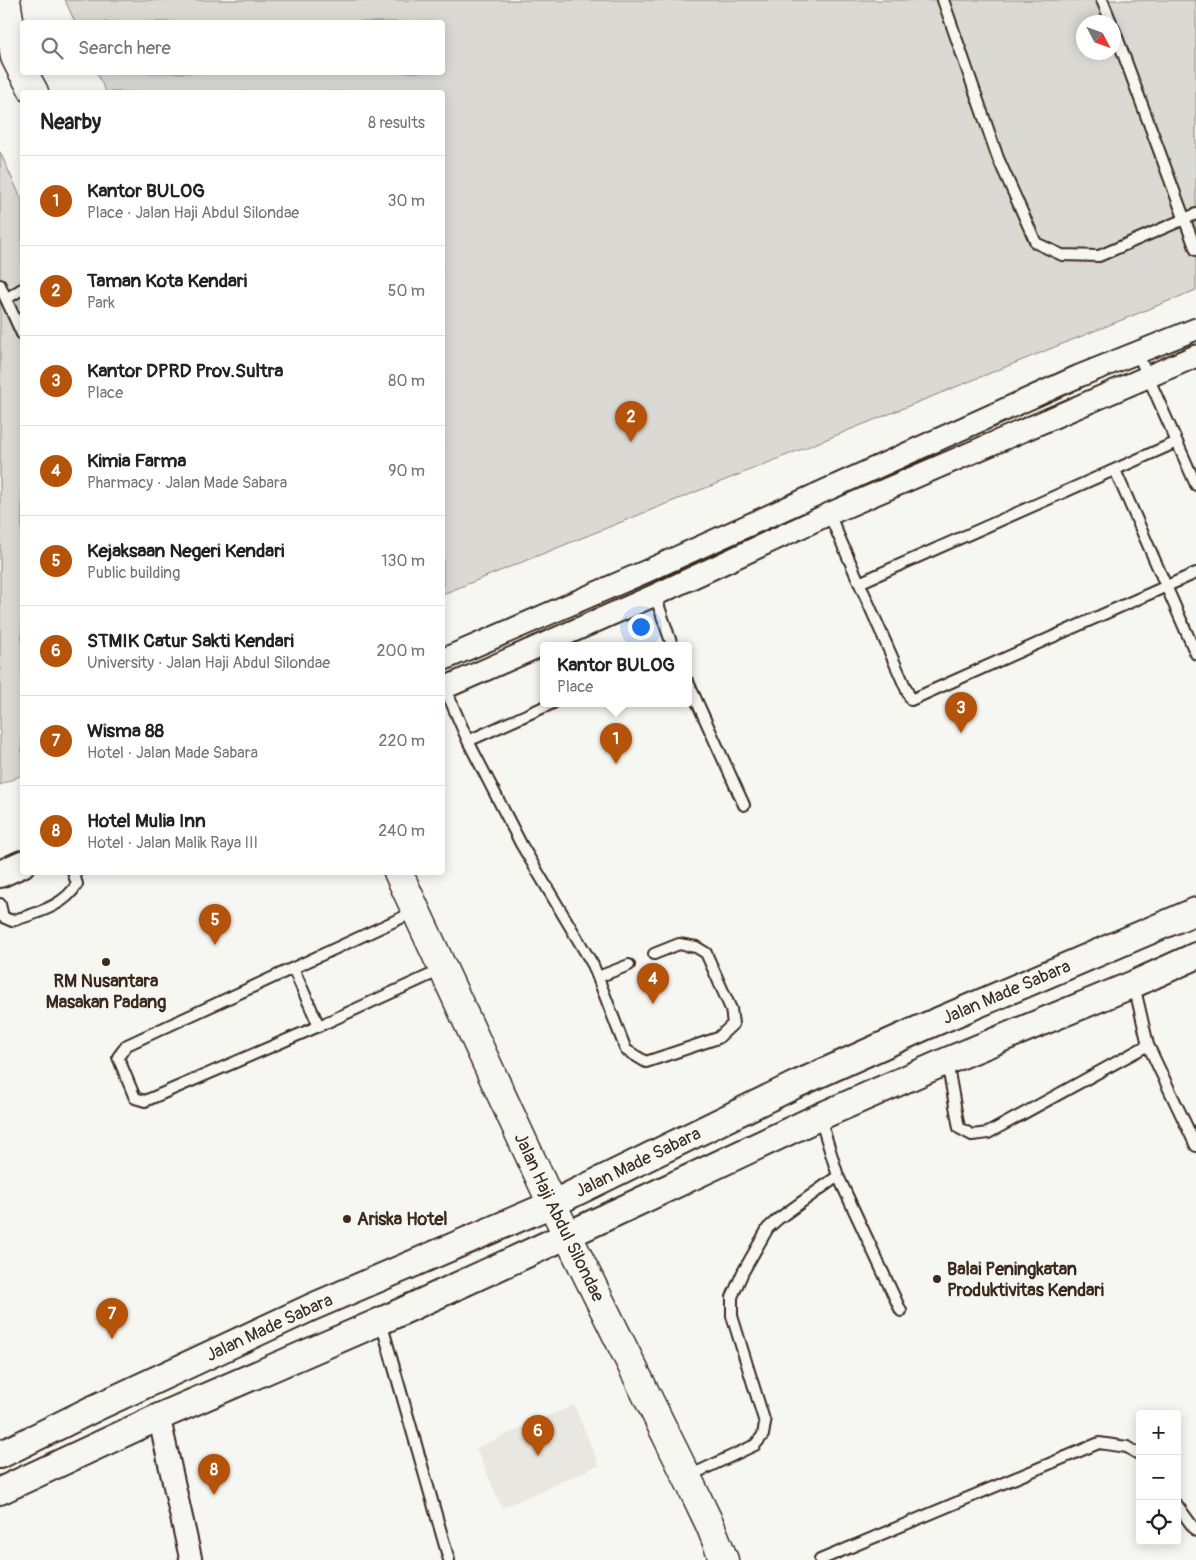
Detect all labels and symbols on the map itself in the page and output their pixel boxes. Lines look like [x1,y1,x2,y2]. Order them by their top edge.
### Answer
north arrow [1076,15,1121,60]
pin: 2 [615,401,647,442]
your location [628,614,654,640]
pin: 3 [945,692,977,733]
pin: 1 [600,723,632,764]
pin: 5 [199,904,231,945]
street label: Jalan Made Sabara [939,955,1074,1030]
marker: RM Nusantara Masakan Padang [100,956,112,968]
pin: 4 [637,963,669,1004]
place label: RM Nusantara Masakan Padang [46,970,166,1014]
street label: Jalan Made Sabara [571,1122,705,1203]
street label: Jalan Haji Abdul Silondae [509,1129,610,1306]
place label: Ariska Hotel [357,1208,448,1231]
marker: Ariska Hotel [341,1213,353,1225]
place label: Balai Peningkatan Produktivitas Kendari [947,1258,1104,1302]
marker: Balai Peningkatan Produktivitas Kendari [931,1273,943,1285]
street label: Jalan Made Sabara [202,1288,336,1367]
pin: 7 [96,1298,128,1339]
pin: 6 [522,1415,554,1456]
pin: 8 [198,1454,230,1495]

